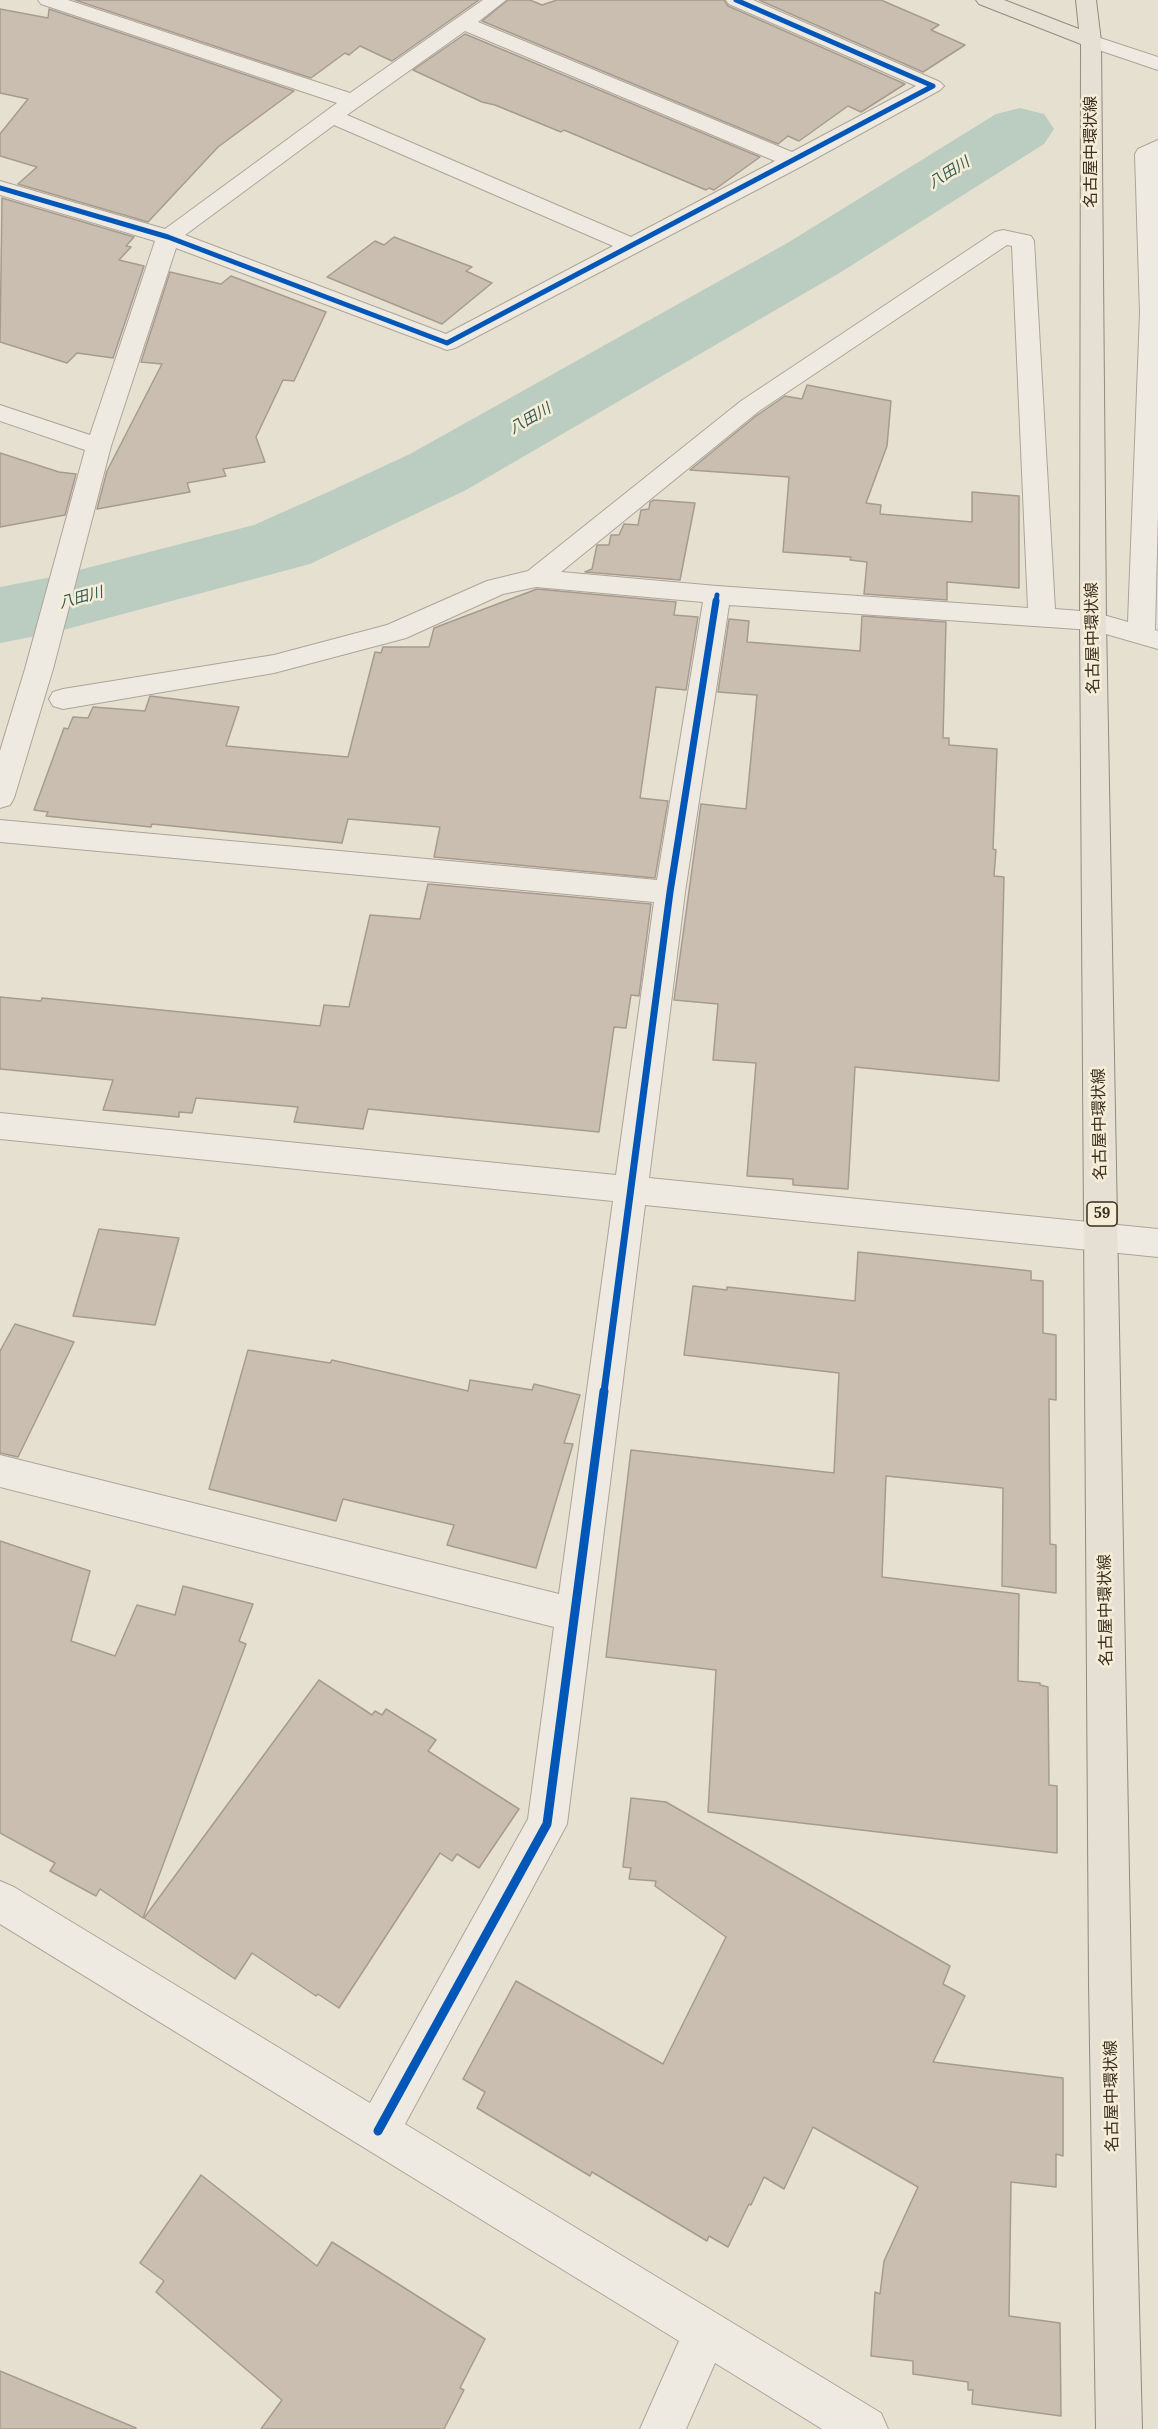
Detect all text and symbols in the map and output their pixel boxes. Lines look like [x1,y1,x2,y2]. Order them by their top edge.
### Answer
street label: 名古屋中環状線 [1081,96,1101,208]
water label: 八田川 [925,153,973,193]
water label: 八田川 [506,400,554,438]
street label: 名古屋中環状線 [1082,582,1104,694]
water label: 八田川 [57,583,105,613]
street label: 名古屋中環状線 [1089,1068,1111,1180]
road number: 59 [1087,1202,1117,1226]
street label: 名古屋中環状線 [1095,1554,1117,1666]
street label: 名古屋中環状線 [1101,2040,1123,2152]

